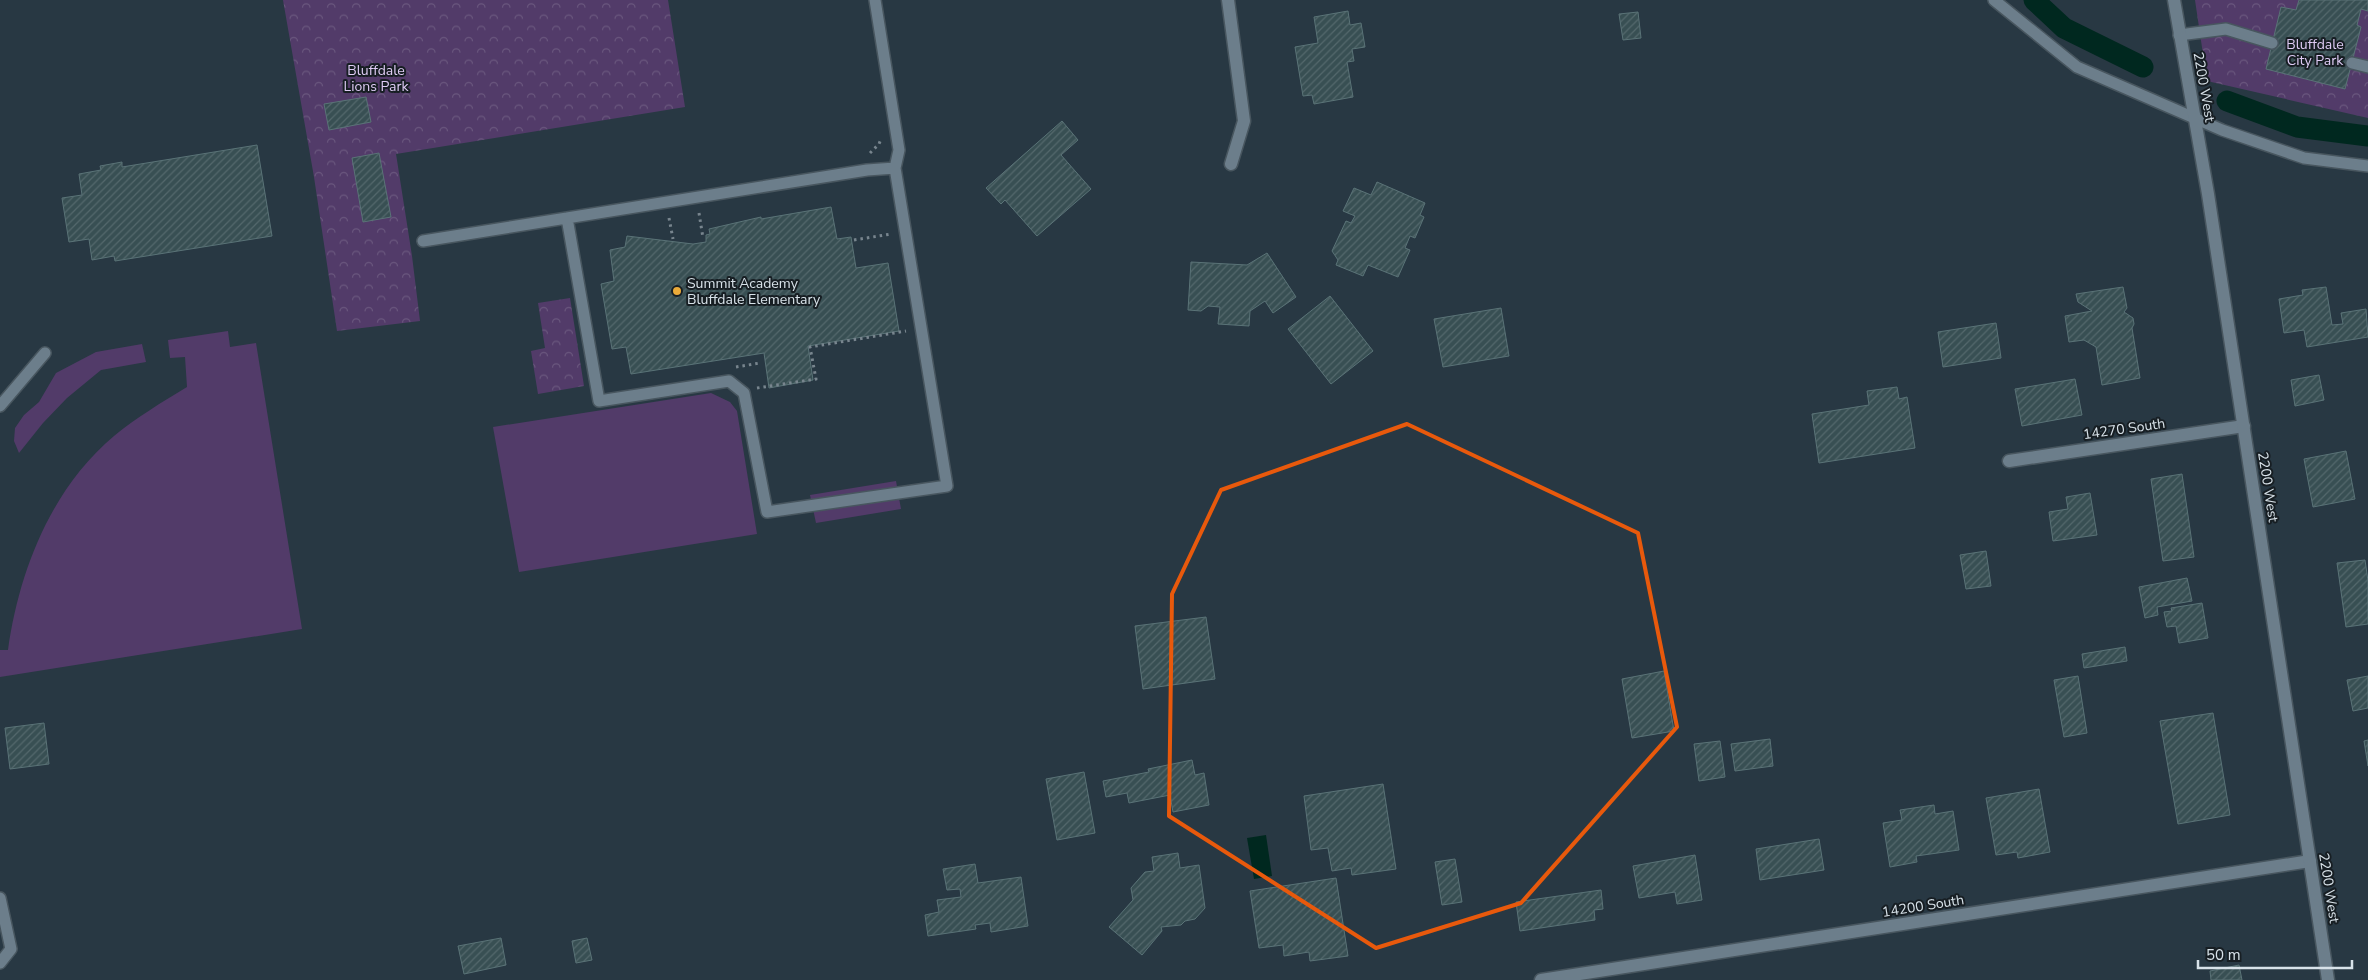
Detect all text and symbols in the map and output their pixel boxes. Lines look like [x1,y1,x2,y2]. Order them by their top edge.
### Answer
park label: Bluffdale City Park [2286,35,2344,70]
street label: 2200 West [2188,50,2220,124]
park label: Bluffdale Lions Park [344,61,409,96]
place label: Summit Academy Bluffdale Elementary [687,274,821,309]
marker: Summit Academy Bluffdale Elementary [671,285,683,297]
street label: 14270 South [2082,414,2166,444]
street label: 2200 West [2253,451,2283,524]
street label: 2200 West [2314,852,2344,925]
street label: 14200 South [1881,890,1965,922]
scale bar [2198,938,2352,970]
text: 50 m [2206,945,2241,965]

